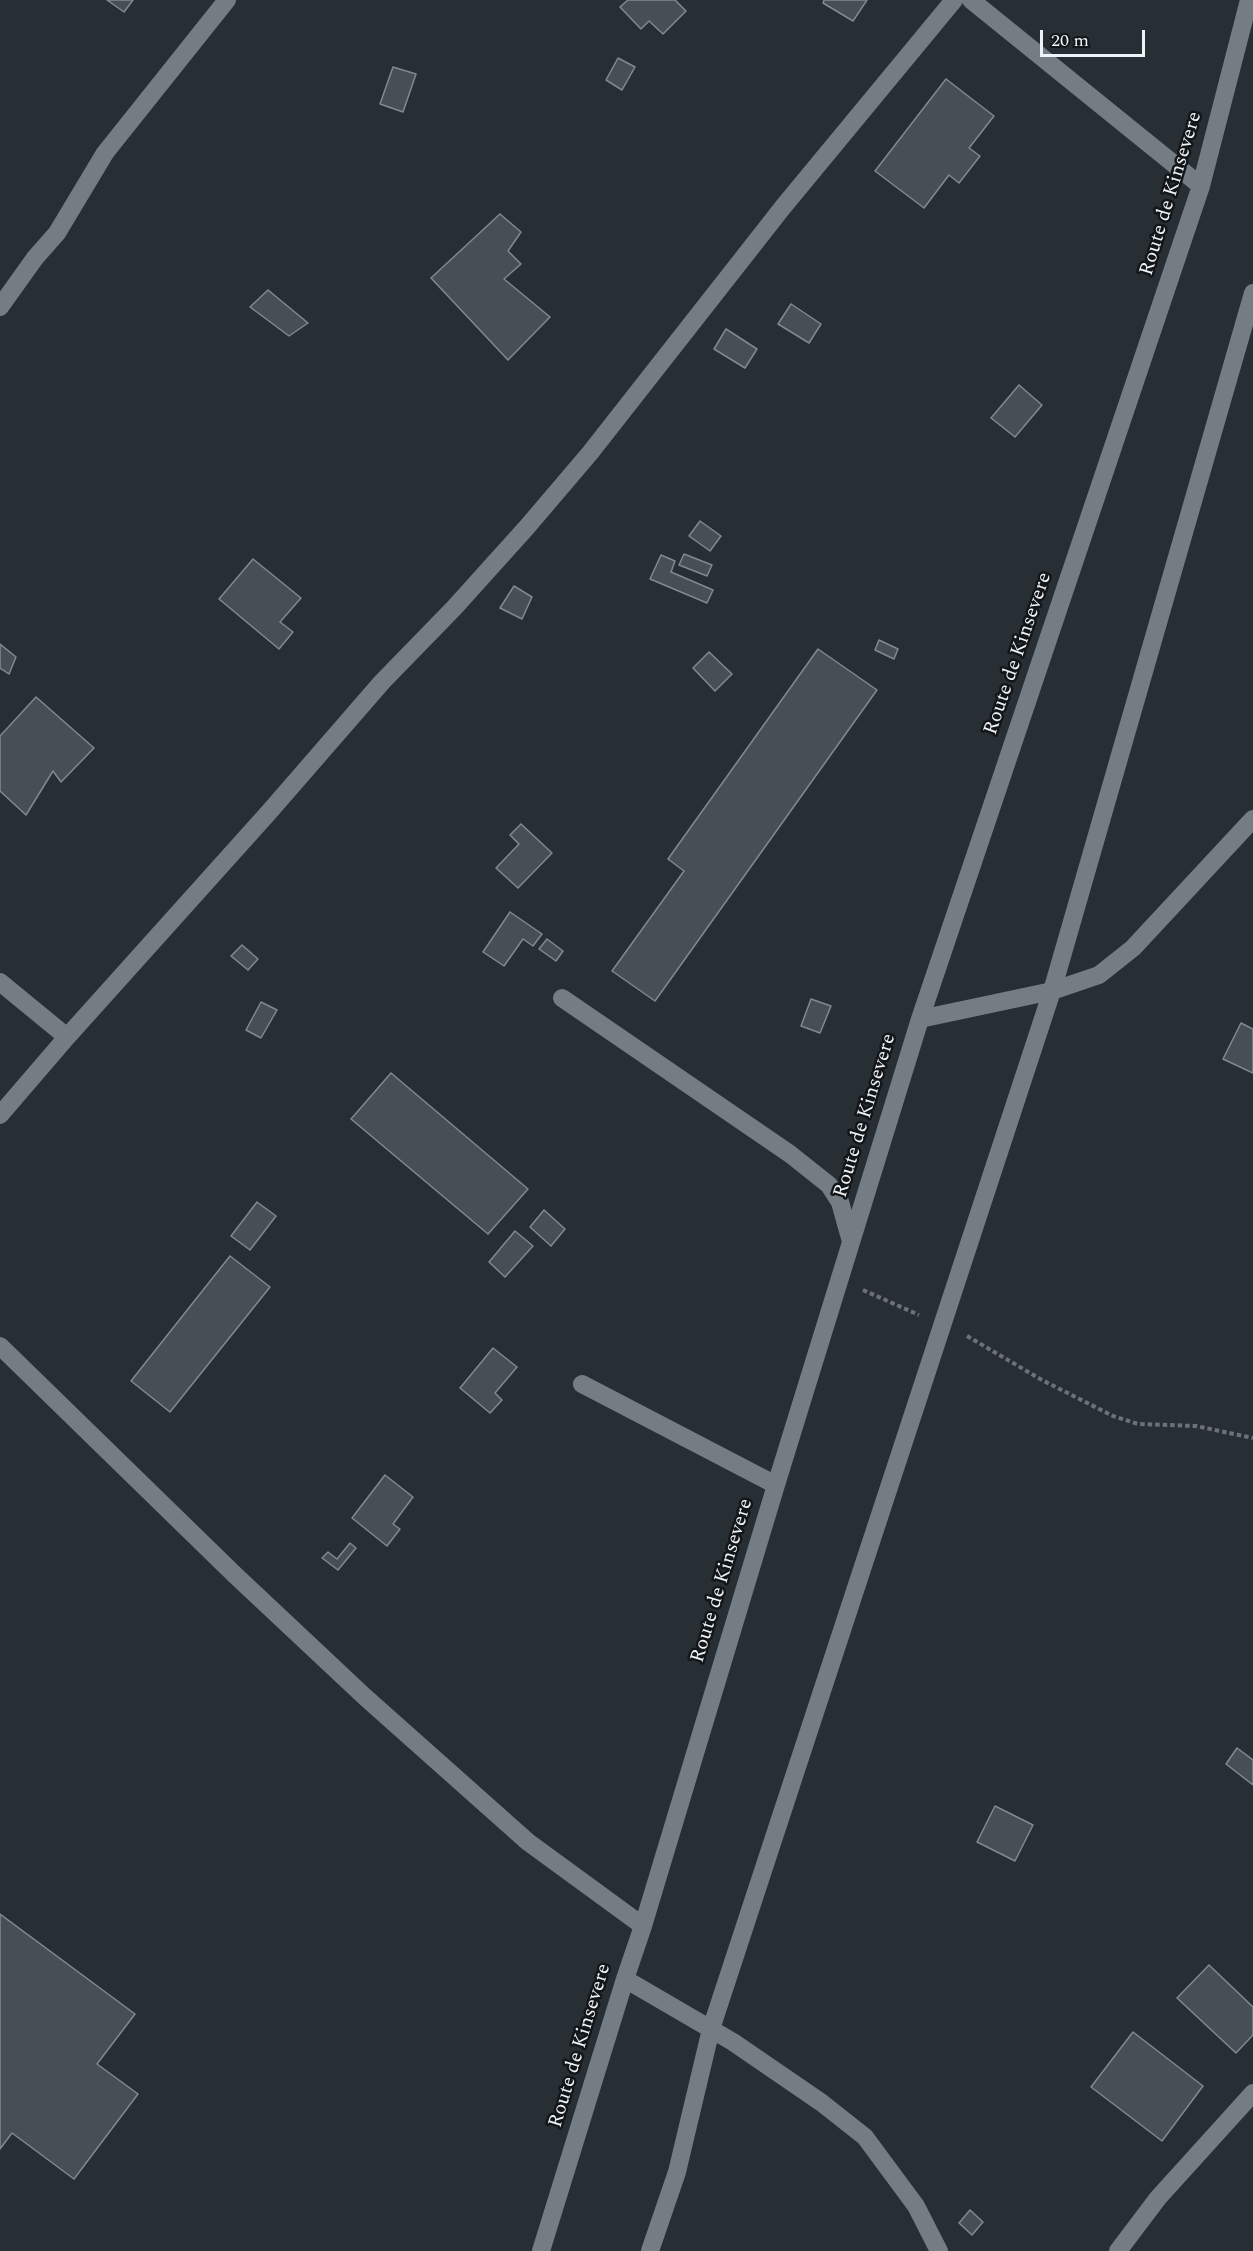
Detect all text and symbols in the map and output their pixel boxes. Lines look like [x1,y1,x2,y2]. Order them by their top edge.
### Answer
scale bar [1043,18,1148,56]
text: 20 m [1051,27,1089,54]
street label: Route de Kinsevere [1136,109,1208,279]
street label: Route de Kinsevere [980,570,1058,738]
street label: Route de Kinsevere [830,1031,902,1201]
street label: Route de Kinsevere [687,1496,759,1666]
street label: Route de Kinsevere [545,1961,617,2131]

